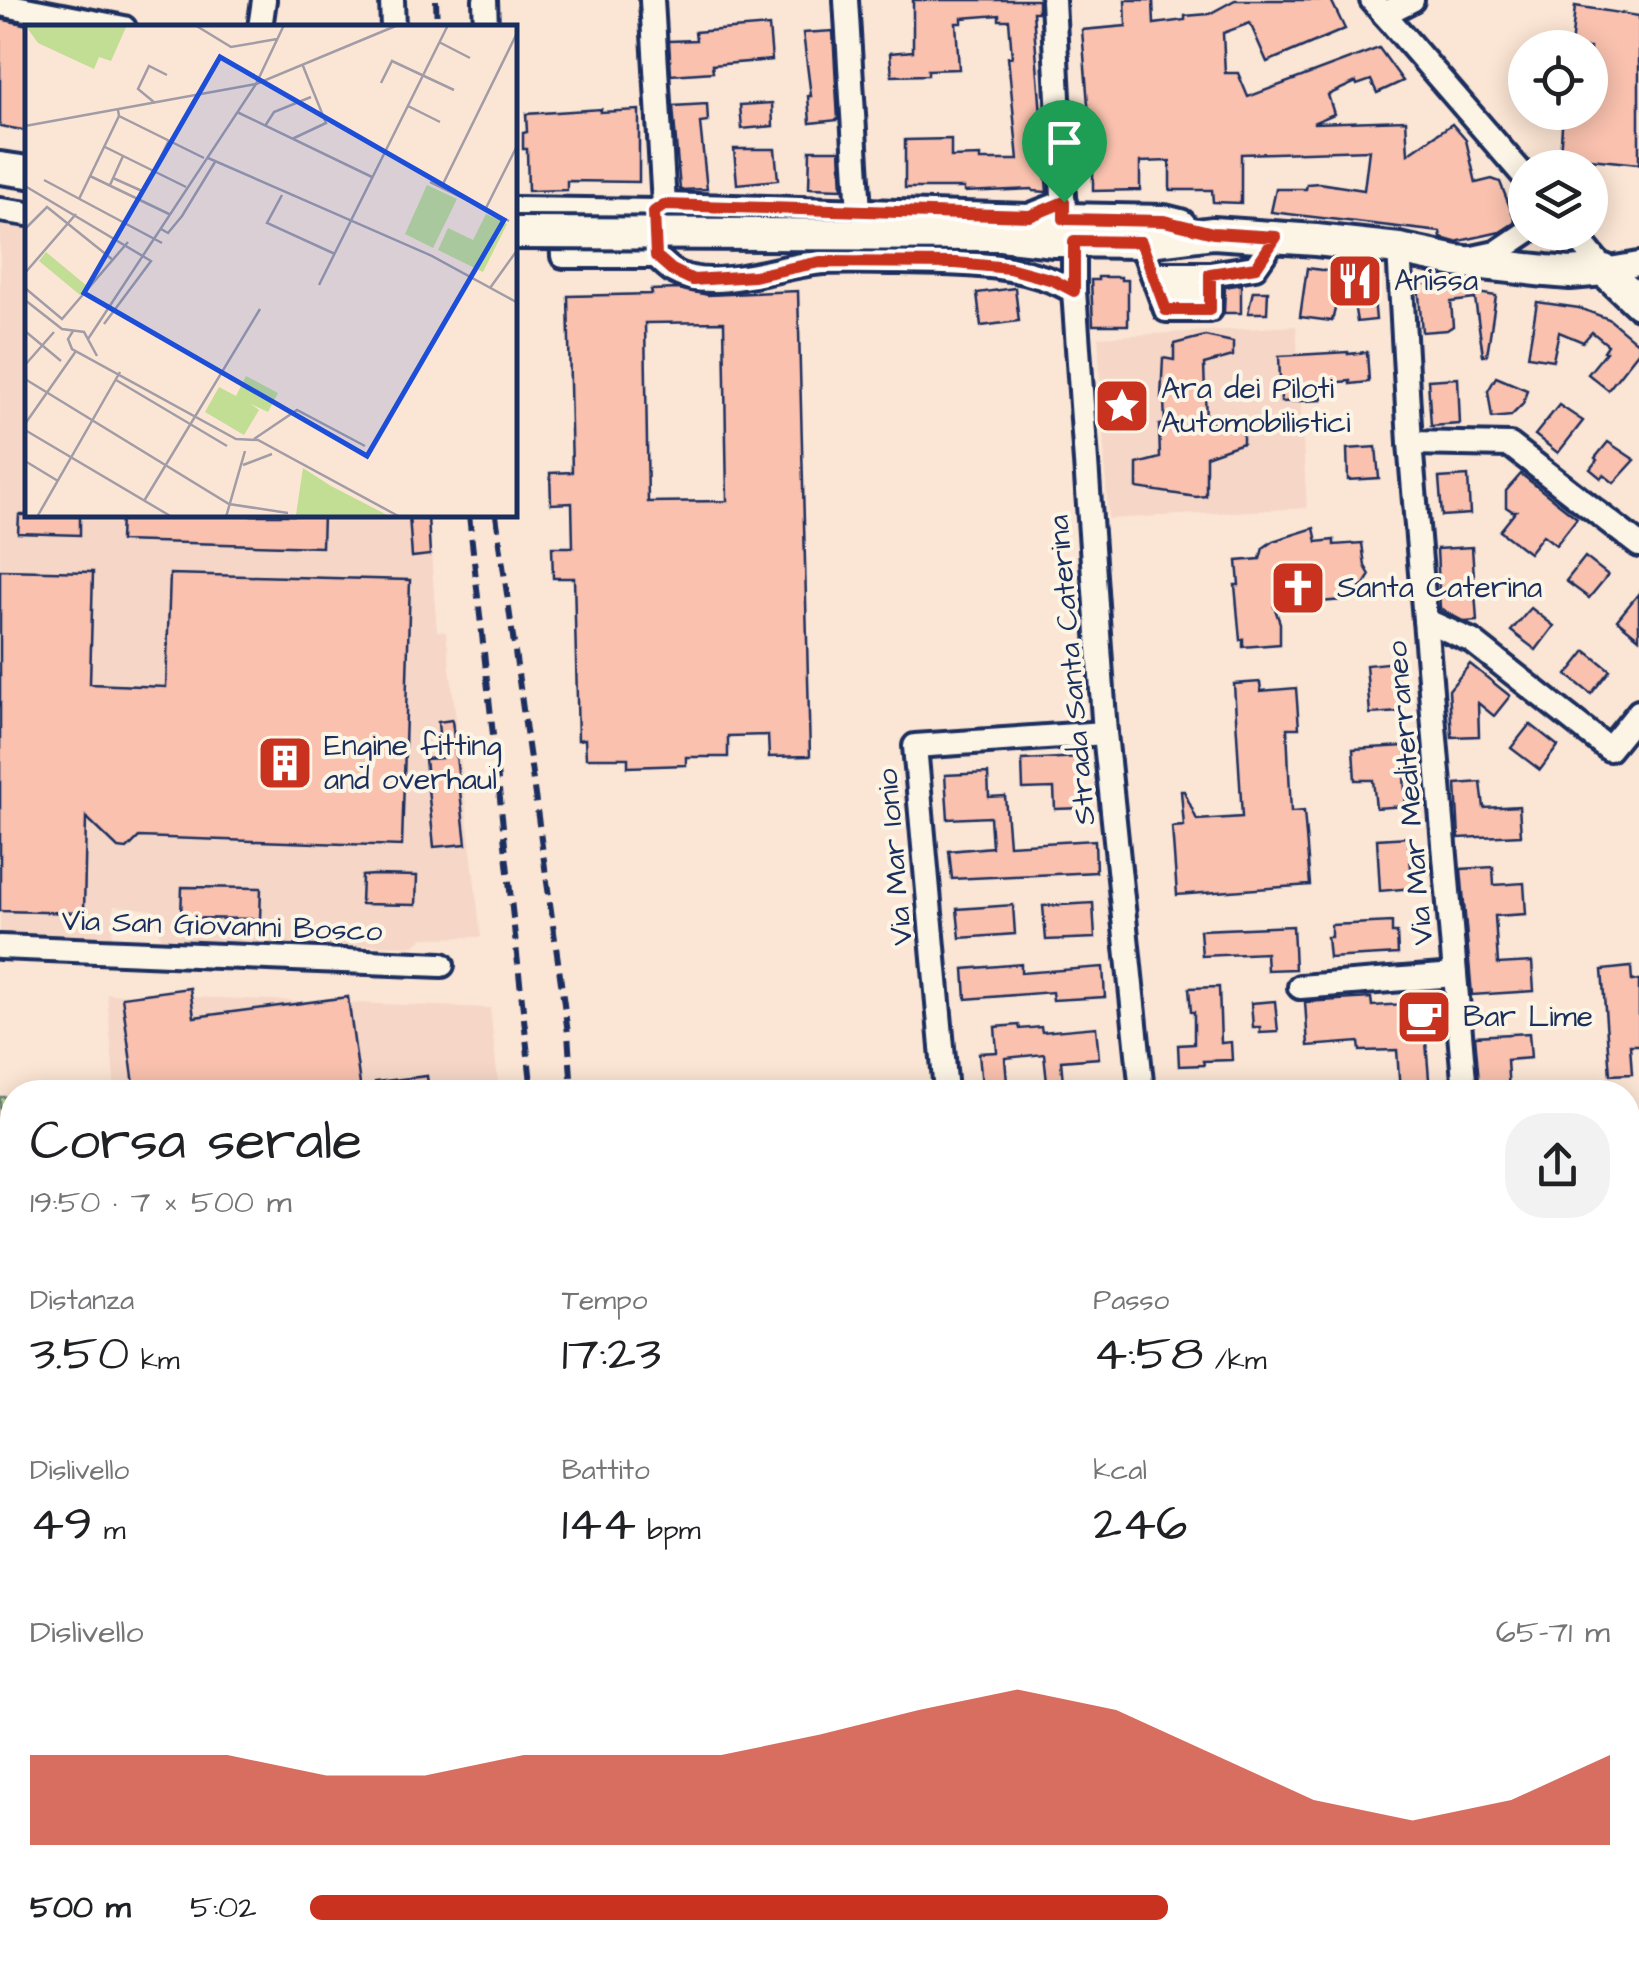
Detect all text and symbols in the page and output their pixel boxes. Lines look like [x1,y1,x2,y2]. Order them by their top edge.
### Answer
inset map [25,25,518,518]
map controls [1508,30,1608,250]
button: locate [1508,30,1608,130]
pin [1022,100,1107,203]
icon: arrive [1037,115,1092,170]
button: layers [1508,150,1608,250]
restaurant icon: Anissa [1325,251,1385,311]
place label: Anissa [1394,260,1478,302]
place label: Ara dei Piloti Automobilistici [1161,368,1351,444]
place icon: Ara dei Piloti Automobilistici [1092,376,1152,436]
street label: Strada Santa Caterina [1038,513,1106,827]
church icon: Santa Caterina [1268,558,1328,618]
place label: Santa Caterina [1337,567,1542,609]
street label: Via Mar Mediterraneo [1376,639,1444,947]
place label: Engine fitting and overhaul [324,725,502,801]
building icon: Engine fitting and overhaul [255,733,315,793]
street label: Via Mar Ionio [866,767,924,947]
street label: Via San Giovanni Bosco [61,899,383,953]
cafe icon: Bar Lime [1394,987,1454,1047]
place label: Bar Lime [1463,996,1593,1038]
text: Corsa serale [30,1104,362,1180]
button: share [1505,1113,1610,1218]
text: 19:50 · 7 × 500 m [30,1180,292,1225]
text: Distanza [30,1281,134,1320]
text: Tempo [562,1281,647,1320]
text: Passo [1093,1281,1169,1320]
text: 3.50 [30,1320,129,1389]
text: 17:23 [562,1320,661,1389]
text: 4:58 [1093,1320,1204,1389]
text: km [129,1341,180,1380]
text: /km [1204,1341,1267,1380]
text: Dislivello [30,1451,129,1490]
text: Battito [562,1451,650,1490]
text: kcal [1093,1451,1147,1490]
text: 49 [30,1490,93,1559]
text: 144 [562,1490,636,1559]
text: 246 [1093,1490,1187,1559]
text: m [93,1511,126,1550]
text: bpm [636,1511,700,1550]
text: Dislivello [30,1610,144,1655]
text: 65–71 m [1496,1610,1610,1655]
text: 500 m [30,1885,131,1930]
text: 5:02 [190,1885,257,1930]

